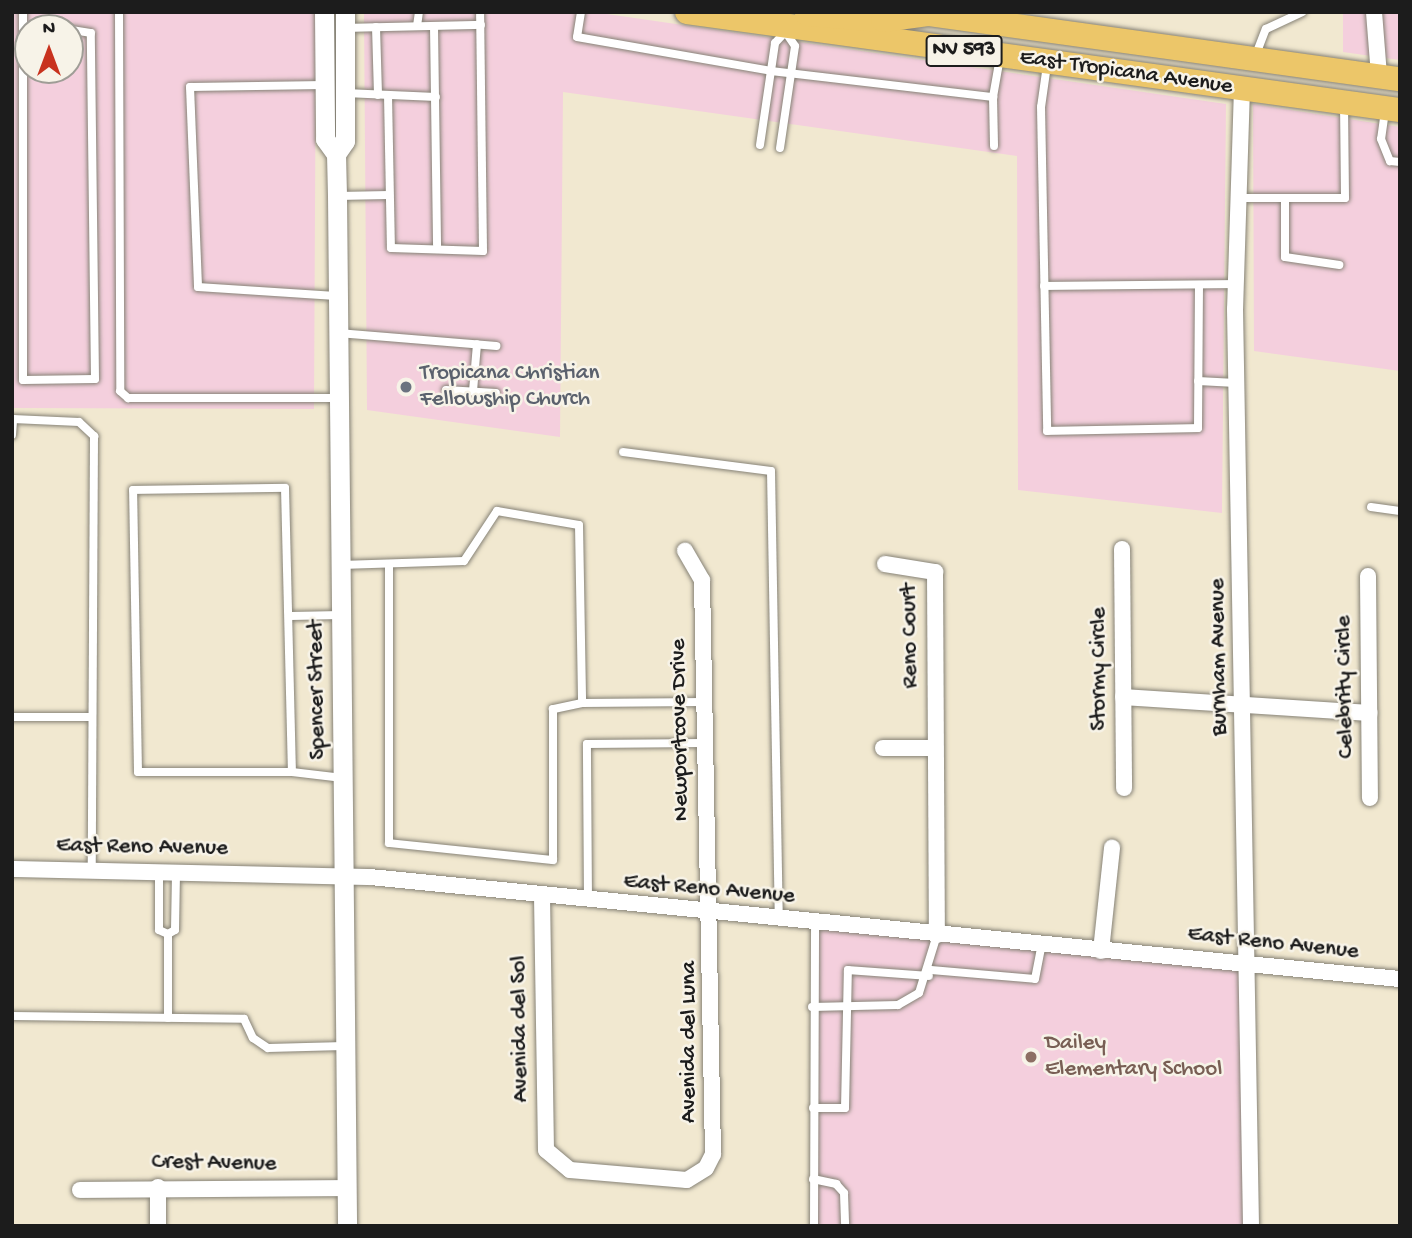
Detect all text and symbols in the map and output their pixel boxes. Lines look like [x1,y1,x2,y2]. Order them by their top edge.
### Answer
north arrow [14,14,84,84]
text: N [43,18,55,41]
road number: NV 593 [926,34,1002,68]
street label: East Tropicana Avenue [1018,44,1234,102]
place label: Tropicana Christian Fellowship Church [420,360,599,414]
marker: Tropicana Christian Fellowship Church [398,379,414,395]
street label: Burnham Avenue [1205,578,1235,736]
street label: Reno Court [896,583,926,689]
street label: Stormy Circle [1086,607,1114,731]
street label: Celebrity Circle [1331,615,1361,759]
street label: Spencer Street [303,620,333,760]
street label: Newportcove Drive [666,638,696,822]
street label: East Reno Avenue [56,833,228,863]
street label: East Reno Avenue [622,869,796,911]
street label: East Reno Avenue [1186,921,1360,967]
street label: Avenida del Sol [506,955,536,1103]
street label: Avenida del Luna [676,961,704,1123]
place label: Dailey Elementary School [1045,1030,1222,1084]
marker: Dailey Elementary School [1023,1049,1039,1065]
street label: Crest Avenue [151,1149,277,1179]

